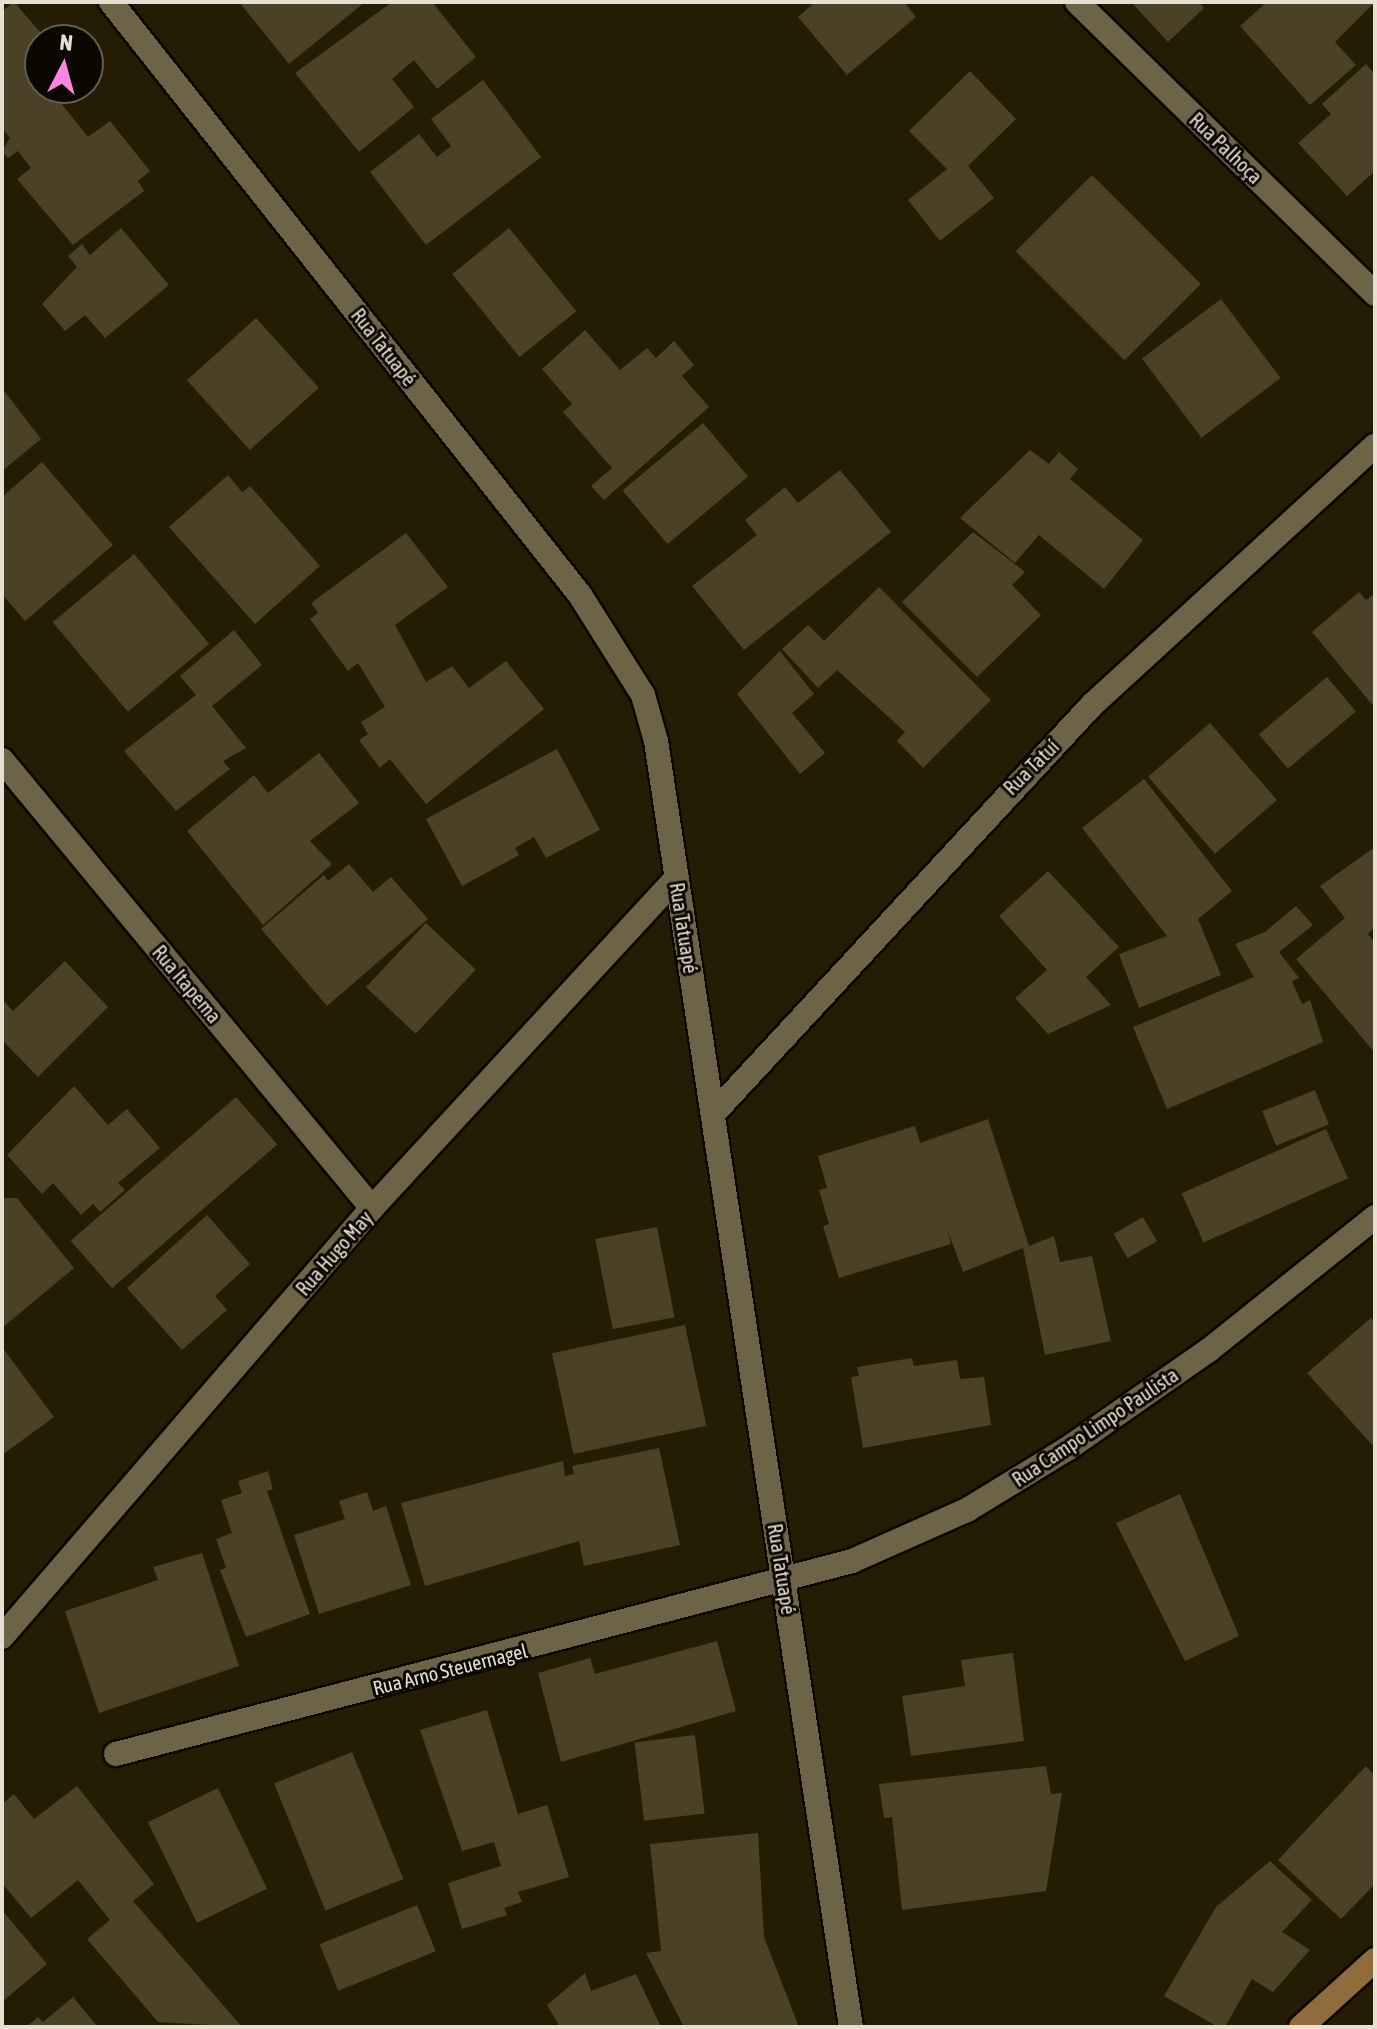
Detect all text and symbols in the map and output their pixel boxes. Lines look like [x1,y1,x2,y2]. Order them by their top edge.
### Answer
north arrow [24,24,104,104]
text: N [58,29,74,56]
street label: Rua Palhoça [1185,108,1267,188]
street label: Rua Tatuapé [346,303,422,391]
street label: Rua Tatuí [998,734,1064,800]
street label: Rua Tatuapé [665,881,703,975]
street label: Rua Itapema [148,940,226,1028]
street label: Rua Hugo May [291,1206,377,1300]
street label: Rua Campo Limpo Paulista [1008,1363,1182,1491]
street label: Rua Tatuapé [763,1522,801,1616]
street label: Rua Arno Steuernagel [370,1638,530,1700]

